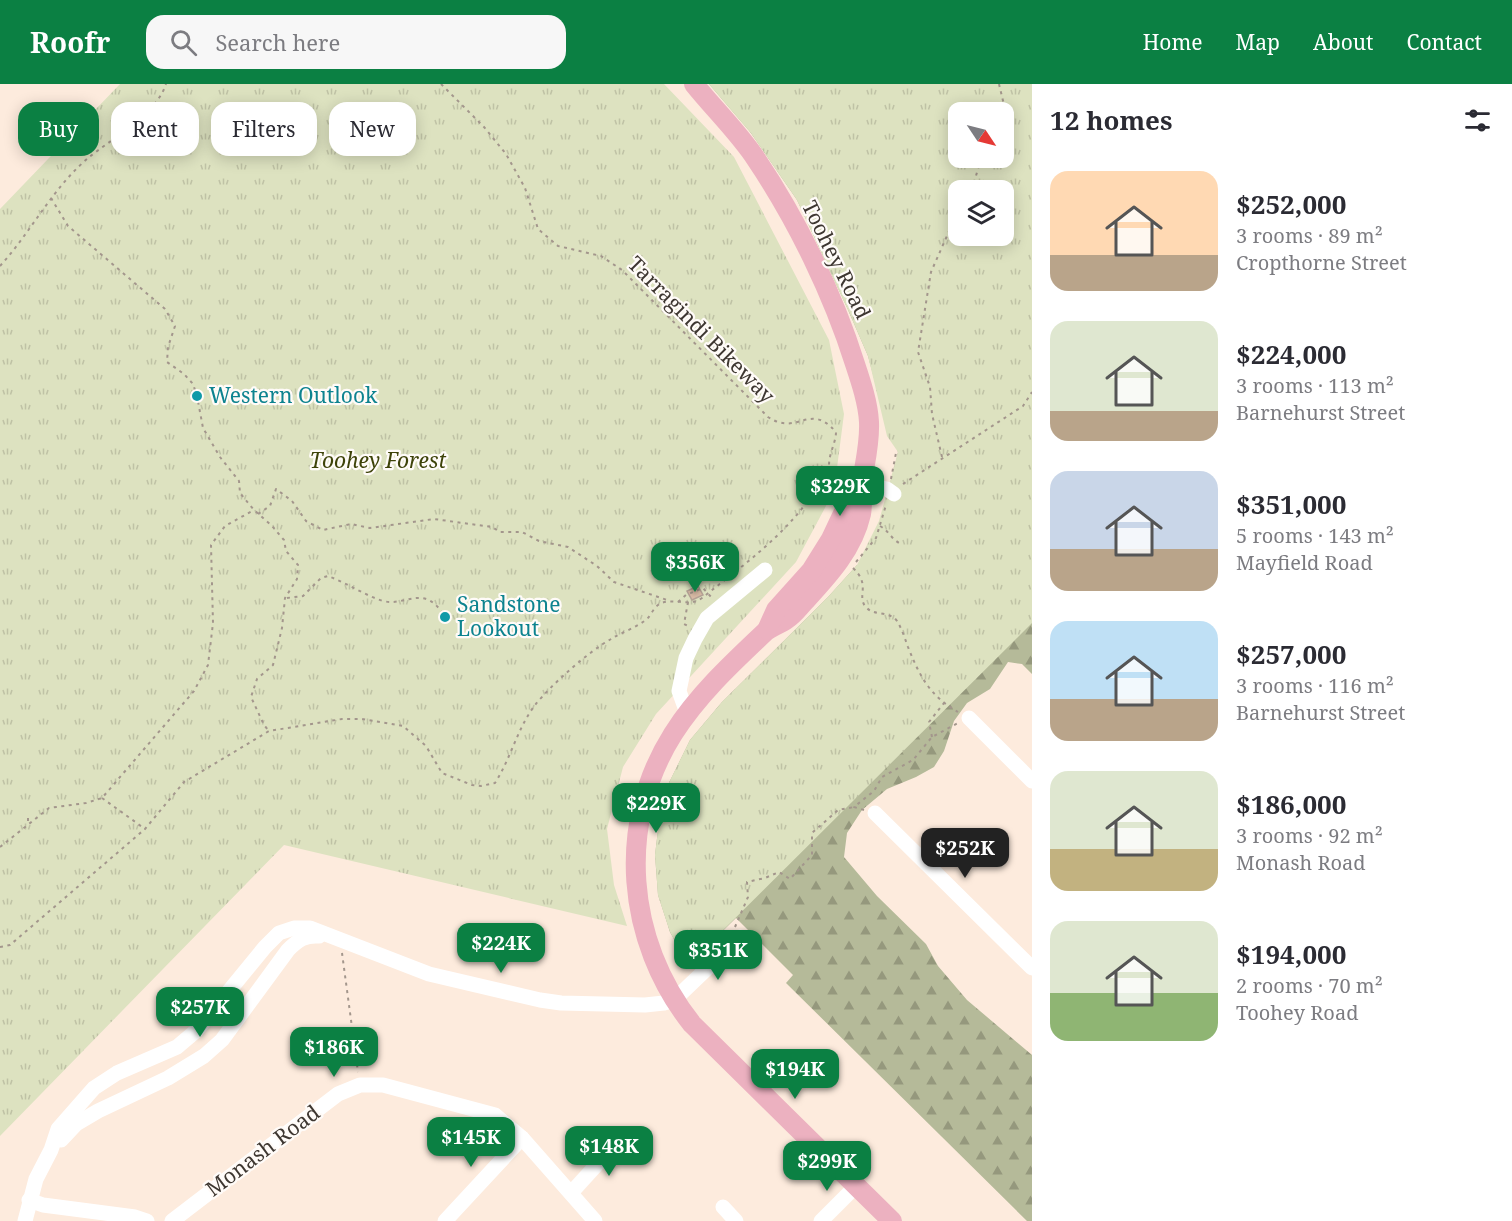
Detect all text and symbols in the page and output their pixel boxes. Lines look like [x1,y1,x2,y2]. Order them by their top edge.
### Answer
search box [146,15,566,69]
text: Roofr [30,23,110,61]
icon: search [167,26,200,59]
text: Search here [215,27,340,57]
text: Home [1143,28,1203,56]
text: Map [1236,28,1280,56]
text: About [1313,28,1374,56]
text: Contact [1407,28,1482,56]
chip: Buy [18,102,99,156]
chip: Rent [111,102,199,156]
chip: Filters [211,102,317,156]
chip: New [329,102,416,156]
north arrow [948,102,1014,168]
map controls [948,102,1014,246]
text: 12 homes [1050,102,1172,138]
icon: filters [1461,104,1494,137]
button: layers [948,180,1014,246]
text: $252,000 [1236,186,1346,222]
icon: home [1098,195,1170,267]
street label: Toohey Road [796,196,878,324]
text: 3 rooms · 89 m² [1236,222,1383,249]
text: Cropthorne Street [1236,249,1407,276]
street label: Tarragindi Bikeway [622,250,781,409]
text: $224,000 [1236,336,1346,372]
icon: home [1098,345,1170,417]
text: 3 rooms · 113 m² [1236,372,1394,399]
place label: Western Outlook [209,381,378,409]
marker: Western Outlook [190,389,204,403]
text: Barnehurst Street [1236,399,1405,426]
park label: Toohey Forest [310,446,447,474]
pin: $329K [798,466,882,517]
text: $329K [810,472,870,499]
text: $351,000 [1236,486,1346,522]
icon: home [1098,495,1170,567]
text: 5 rooms · 143 m² [1236,522,1394,549]
pin: $356K [653,542,737,593]
text: $356K [665,548,725,575]
text: Mayfield Road [1236,549,1373,576]
place label: Sandstone Lookout [457,590,560,642]
marker: Sandstone Lookout [438,610,452,624]
text: $257,000 [1236,636,1346,672]
icon: home [1098,645,1170,717]
text: 3 rooms · 116 m² [1236,672,1394,699]
text: Barnehurst Street [1236,699,1405,726]
pin: $229K [614,783,698,834]
text: $186,000 [1236,786,1346,822]
text: $229K [626,789,686,816]
icon: home [1098,795,1170,867]
text: 3 rooms · 92 m² [1236,822,1383,849]
pin: $252K [923,828,1007,879]
text: $252K [935,834,995,861]
text: Monash Road [1236,849,1366,876]
pin: $224K [459,923,543,974]
text: $224K [471,929,531,956]
pin: $351K [676,930,760,981]
text: $351K [688,936,748,963]
text: $194,000 [1236,936,1346,972]
icon: home [1098,945,1170,1017]
text: 2 rooms · 70 m² [1236,972,1383,999]
pin: $257K [158,987,242,1038]
text: $257K [170,993,230,1020]
text: Toohey Road [1236,999,1358,1026]
pin: $186K [292,1027,376,1078]
text: $186K [304,1033,364,1060]
pin: $194K [753,1049,837,1100]
text: $194K [765,1055,825,1082]
street label: Monash Road [200,1098,325,1202]
pin: $145K [429,1117,513,1168]
text: $145K [441,1123,501,1150]
pin: $148K [567,1126,651,1177]
text: $148K [579,1132,639,1159]
pin: $299K [785,1141,869,1192]
text: $299K [797,1147,857,1174]

